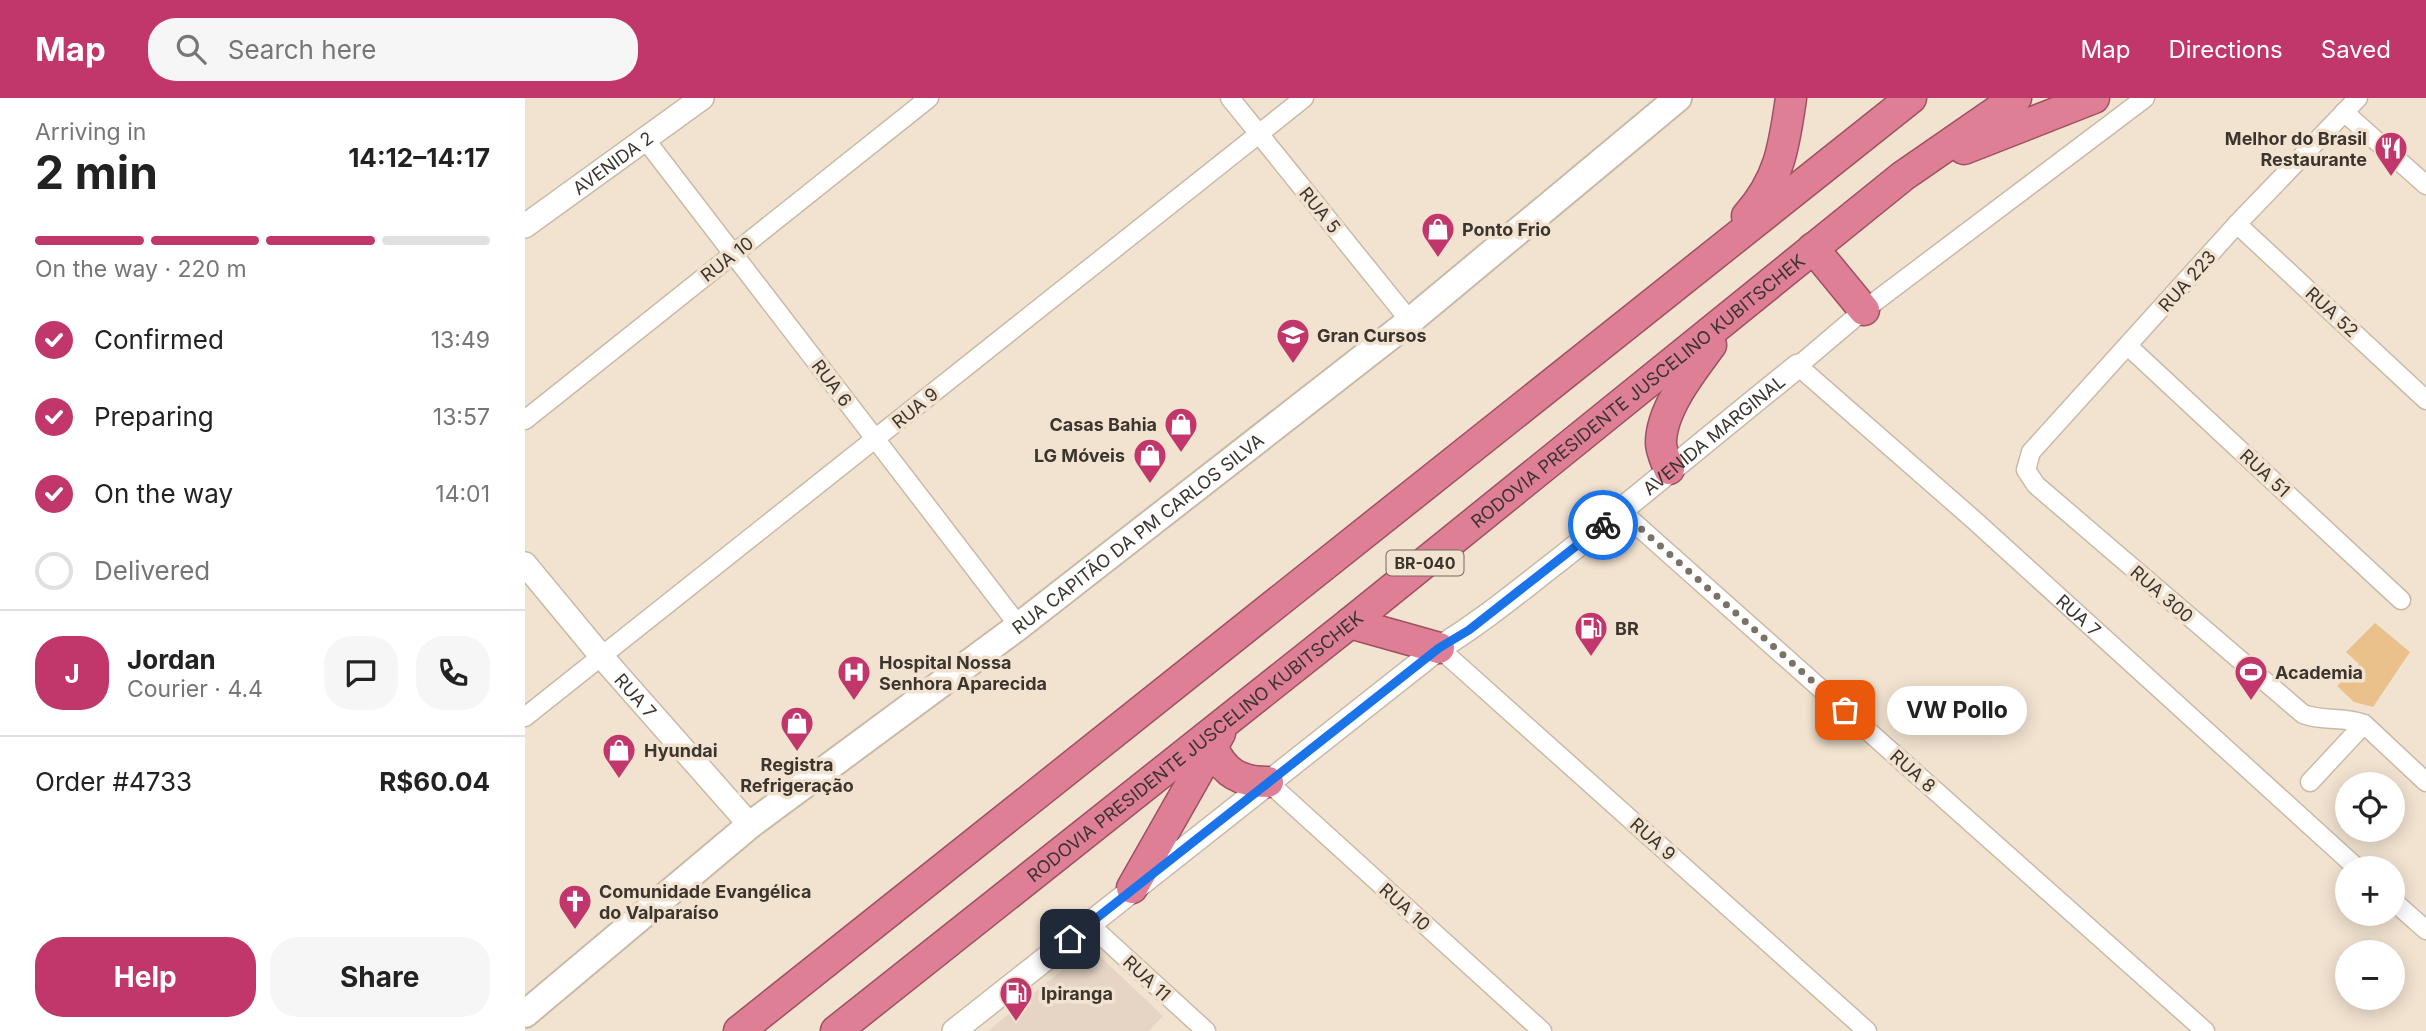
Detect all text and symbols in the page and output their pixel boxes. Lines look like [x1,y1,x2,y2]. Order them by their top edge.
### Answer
search box [148,18,638,81]
text: Map [35,29,106,69]
icon: search [172,30,210,68]
text: Search here [228,34,376,65]
text: Map [2081,35,2130,64]
text: Directions [2168,35,2283,64]
text: Saved [2321,35,2391,64]
text: Arriving in [35,118,146,146]
street label: AVENIDA 2 [568,127,657,199]
place label: Melhor do Brasil Restaurante [2225,128,2367,170]
restaurant icon: Melhor do Brasil Restaurante [2372,129,2410,178]
text: 14:12–14:17 [348,142,490,173]
text: 2 min [35,144,158,200]
street label: RUA 5 [1295,183,1345,237]
shop icon: Ponto Frio [1419,210,1457,259]
place label: Ponto Frio [1462,219,1551,240]
street label: RUA 10 [697,232,757,286]
street label: RUA 223 [2154,246,2220,316]
street label: RODOVIA PRESIDENTE JUSCELINO KUBITSCHEK [1466,249,1809,532]
text: On the way · 220 m [35,255,247,283]
street label: RUA 52 [2301,282,2363,342]
school or university icon: Gran Cursos [1274,316,1312,365]
icon: check [35,321,73,359]
text: Confirmed [94,324,224,355]
place label: Gran Cursos [1317,325,1427,346]
text: 13:49 [431,326,490,354]
street label: RUA 6 [808,355,856,411]
street label: AVENIDA MARGINAL [1638,370,1789,499]
street label: RUA 9 [888,383,942,433]
icon: check [35,398,73,436]
text: Preparing [94,401,214,432]
text: 13:57 [433,403,490,431]
shop icon: Casas Bahia [1162,405,1200,454]
place label: Casas Bahia [1049,414,1157,435]
street label: RUA CAPITÃO DA PM CARLOS SILVA [1008,429,1268,638]
shop icon: LG Móveis [1131,436,1169,485]
place label: LG Móveis [1034,445,1125,466]
street label: RUA 51 [2236,445,2294,501]
icon: check [35,475,73,513]
text: On the way [94,478,233,509]
text: 14:01 [435,480,490,508]
courier [1568,490,1638,560]
icon: bike [1584,506,1622,544]
road number: BR-040 [1387,550,1464,576]
text: Delivered [94,555,210,586]
street label: RUA 300 [2126,561,2198,627]
street label: RUA 7 [2052,590,2105,641]
street label: RODOVIA PRESIDENTE JUSCELINO KUBITSCHEK [1023,607,1367,886]
fuel station icon: BR [1572,609,1610,658]
place label: BR [1615,618,1639,639]
button: chat [324,636,398,710]
button: phone [416,636,490,710]
text: Jordan [127,644,216,675]
place label: Hospital Nossa Senhora Aparecida [879,652,1047,694]
hospital icon: Hospital Nossa Senhora Aparecida [835,653,873,702]
sports icon: Academia [2232,653,2270,702]
text: J [64,658,80,689]
place label: Academia [2275,662,2363,683]
street label: RUA 7 [611,669,661,722]
text: Courier · 4.4 [127,675,263,703]
pin [1815,680,1875,740]
callout: VW Pollo [1887,686,2027,734]
icon: bag [1826,691,1864,729]
text: VW Pollo [1906,696,2008,724]
shop icon: Registra Refrigeração [778,704,816,753]
shop icon: Hyundai [600,731,638,780]
place label: Hyundai [644,740,718,761]
street label: RUA 8 [1886,745,1940,797]
place label: Registra Refrigeração [740,754,854,796]
text: Order #4733 [35,766,192,797]
text: R$60.04 [379,766,490,797]
map controls [2335,772,2405,1010]
button: locate [2335,772,2405,842]
street label: RUA 9 [1626,813,1680,865]
button: + [2335,856,2405,926]
street label: RUA 10 [1375,879,1435,935]
place label: Comunidade Evangélica do Valparaíso [599,881,811,923]
church icon: Comunidade Evangélica do Valparaíso [556,882,594,931]
pin [1040,909,1100,969]
icon: home [1051,920,1089,958]
button: Help [35,937,256,1017]
button: Share [270,937,490,1017]
button: − [2335,940,2405,1010]
street label: RUA 11 [1119,951,1175,1005]
fuel station icon: Ipiranga [997,974,1035,1023]
place label: Ipiranga [1041,983,1113,1004]

